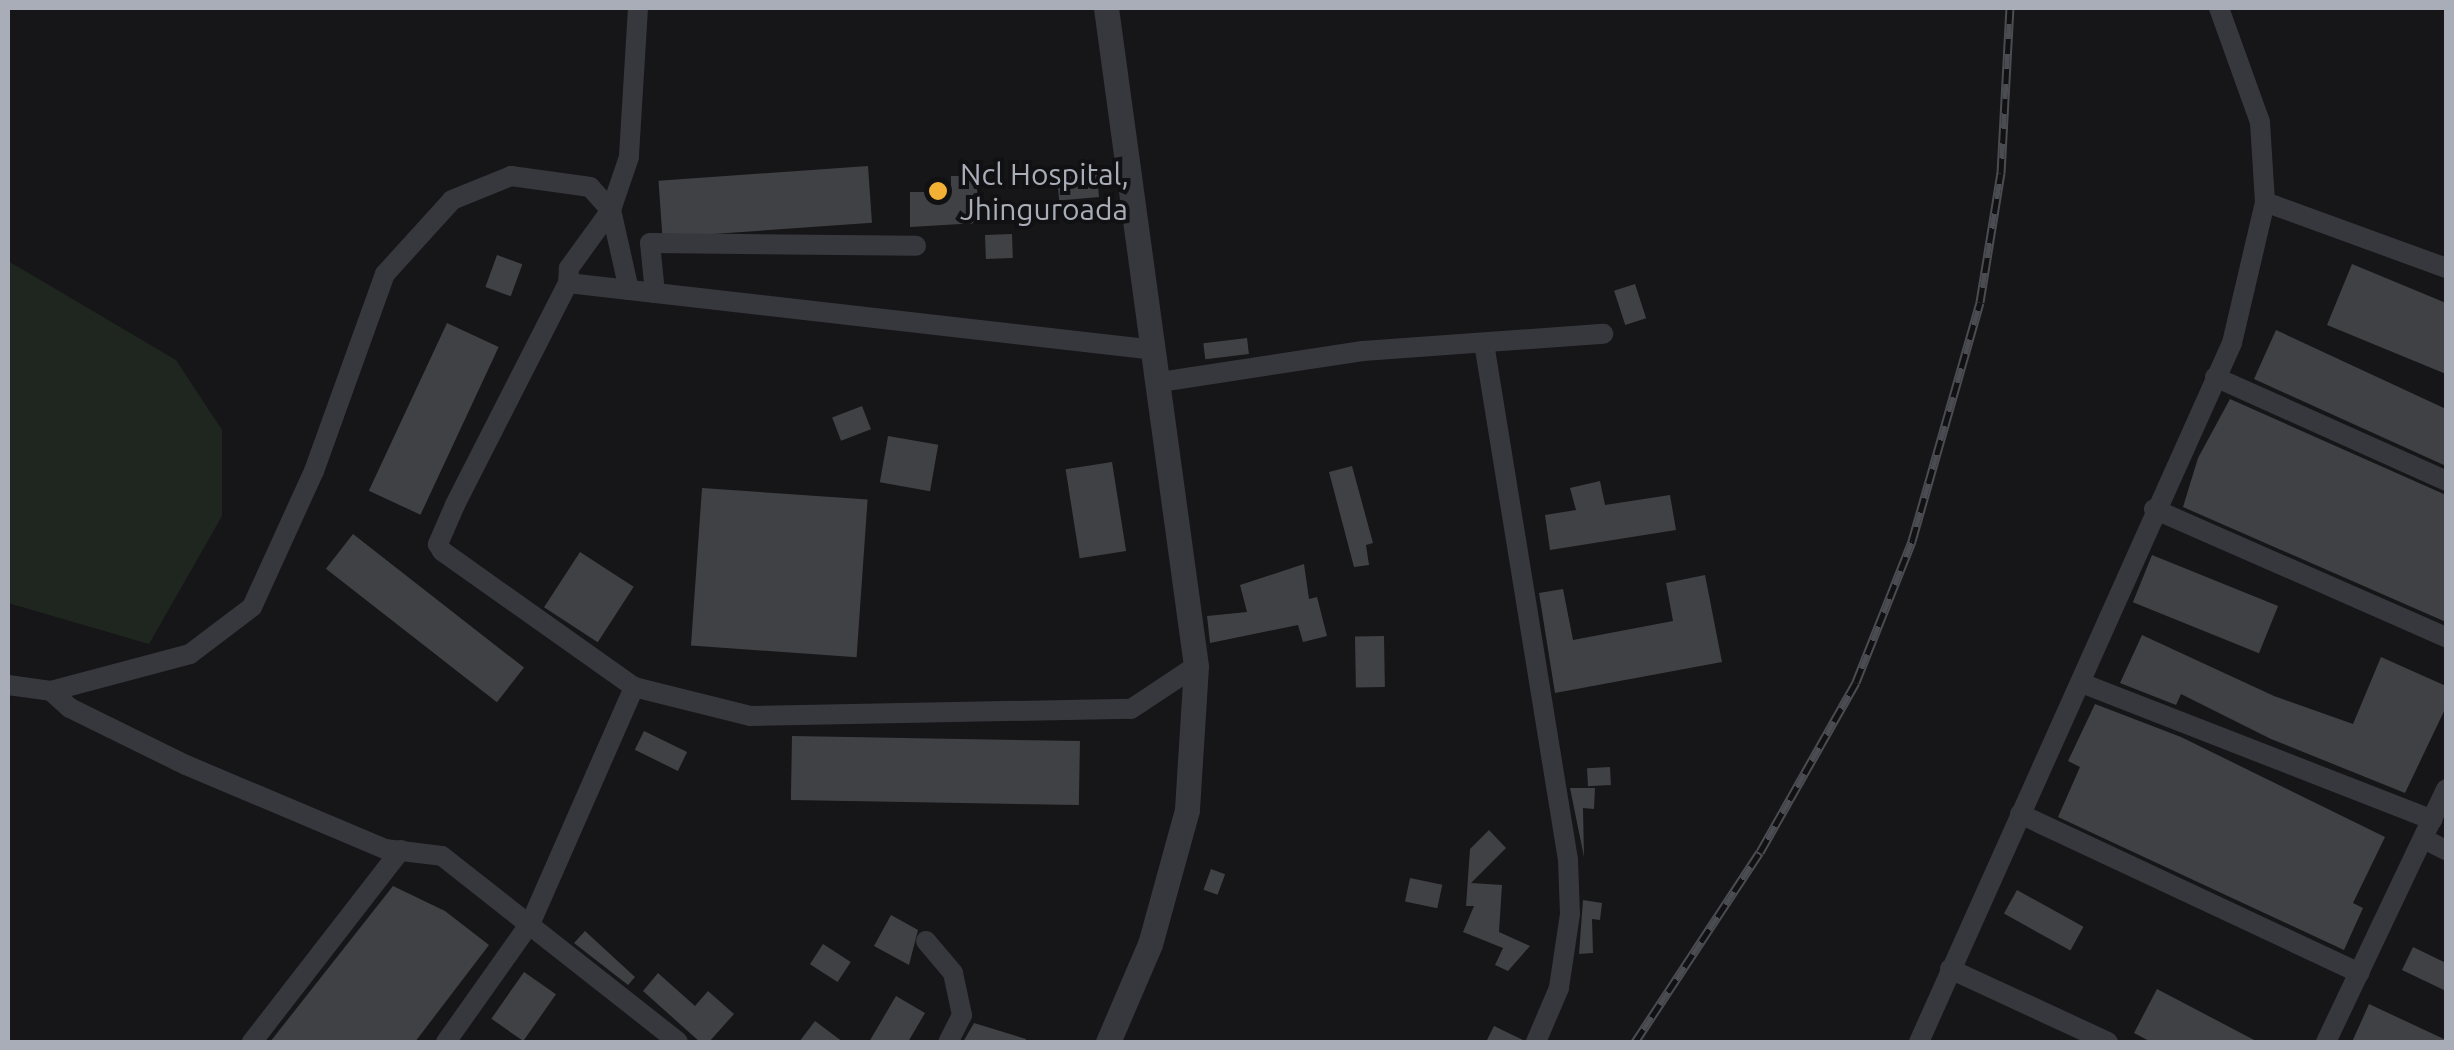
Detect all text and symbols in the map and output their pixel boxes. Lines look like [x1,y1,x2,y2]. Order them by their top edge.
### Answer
place label: Ncl Hospital, Jhinguroada [960,156,1129,226]
marker: Ncl Hospital, Jhinguroada [925,178,951,204]

